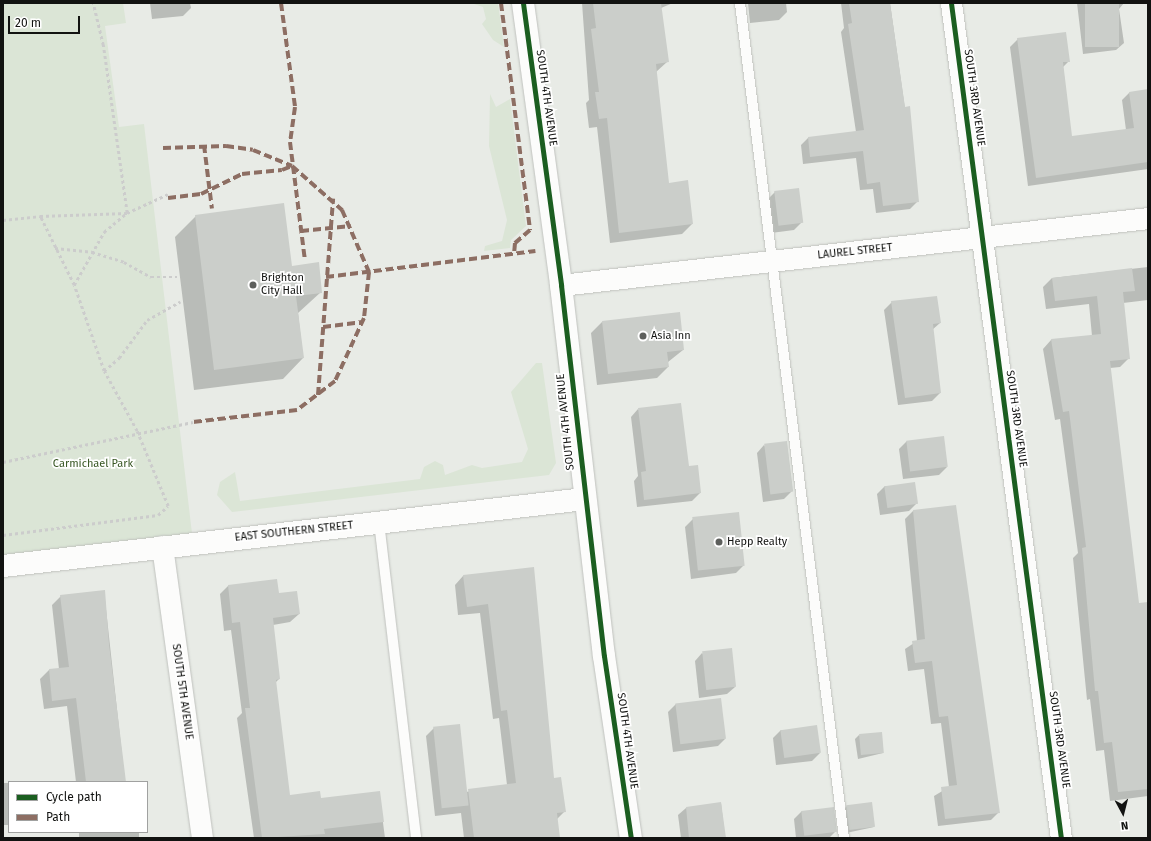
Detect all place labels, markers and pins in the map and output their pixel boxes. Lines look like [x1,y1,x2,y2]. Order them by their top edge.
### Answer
place label: Brighton City Hall [261,272,304,298]
marker: Brighton City Hall [248,280,258,290]
place label: Asia Inn [651,329,691,343]
marker: Asia Inn [638,331,648,341]
place label: Hepp Realty [727,535,787,549]
marker: Hepp Realty [714,537,724,547]

